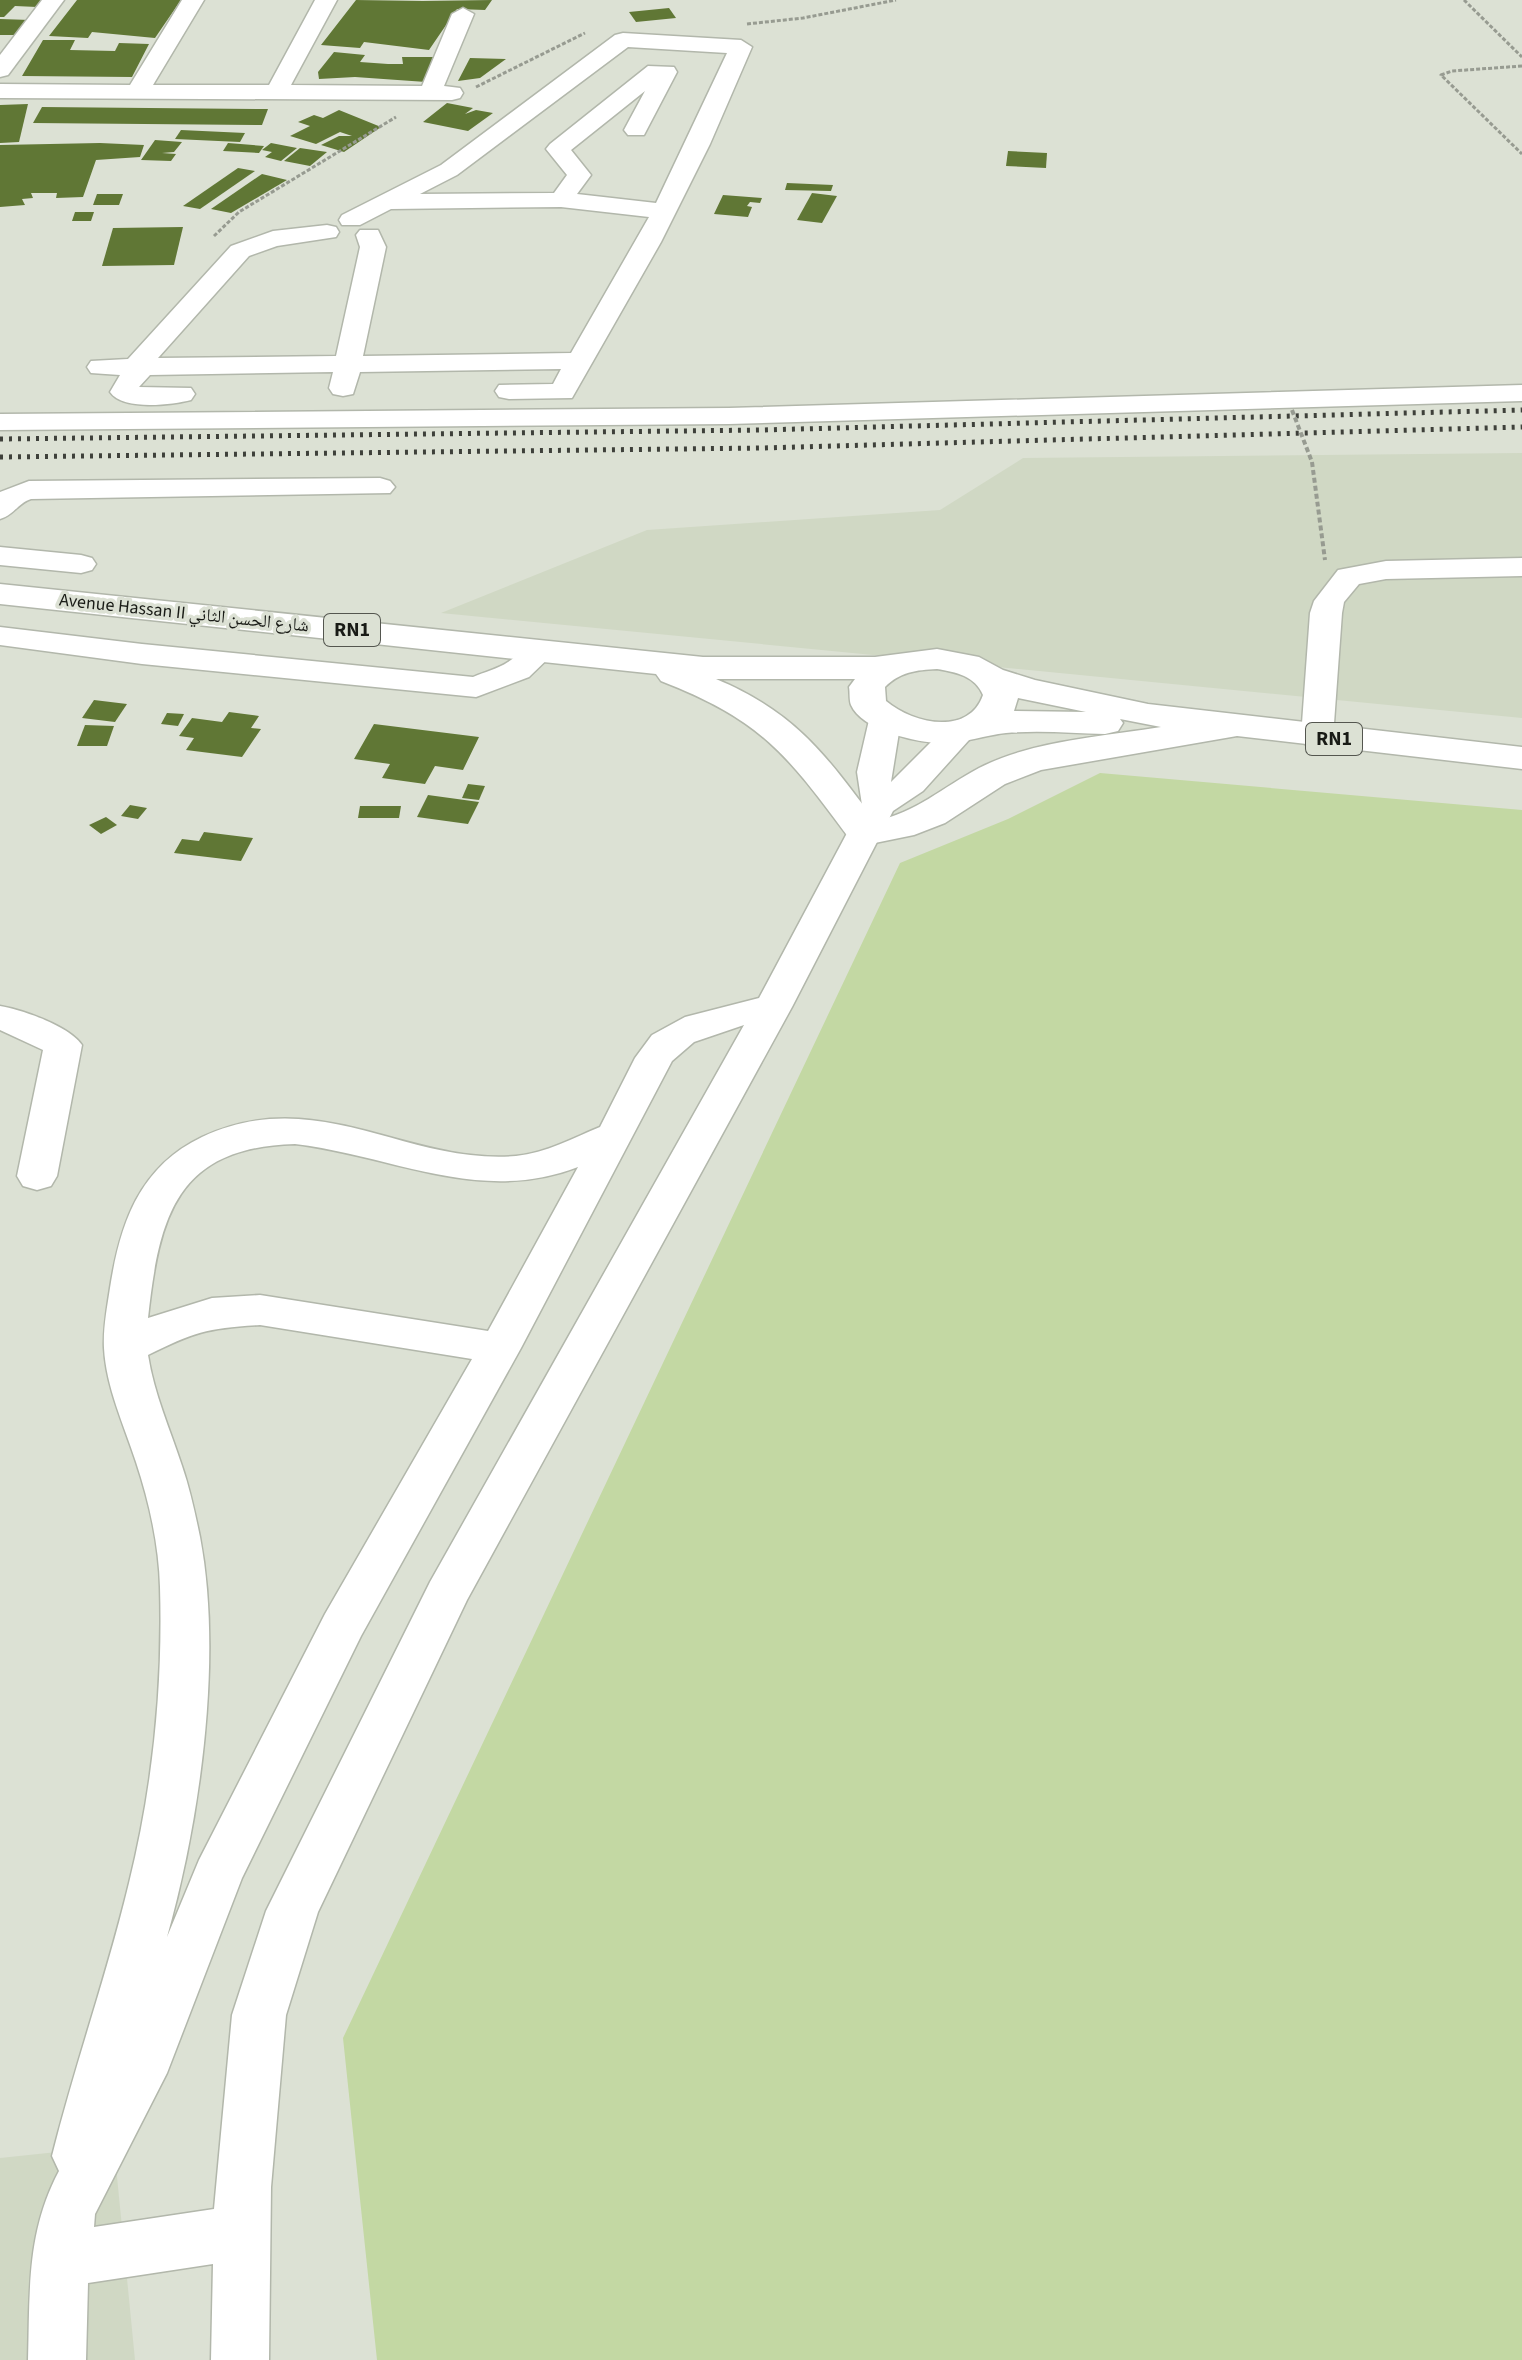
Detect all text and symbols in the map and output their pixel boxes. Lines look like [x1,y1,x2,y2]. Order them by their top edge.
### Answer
street label: Avenue Hassan II شارع الحسن الثاني [58,587,310,640]
road number: RN1 [324,614,380,646]
road number: RN1 [1306,723,1362,755]

